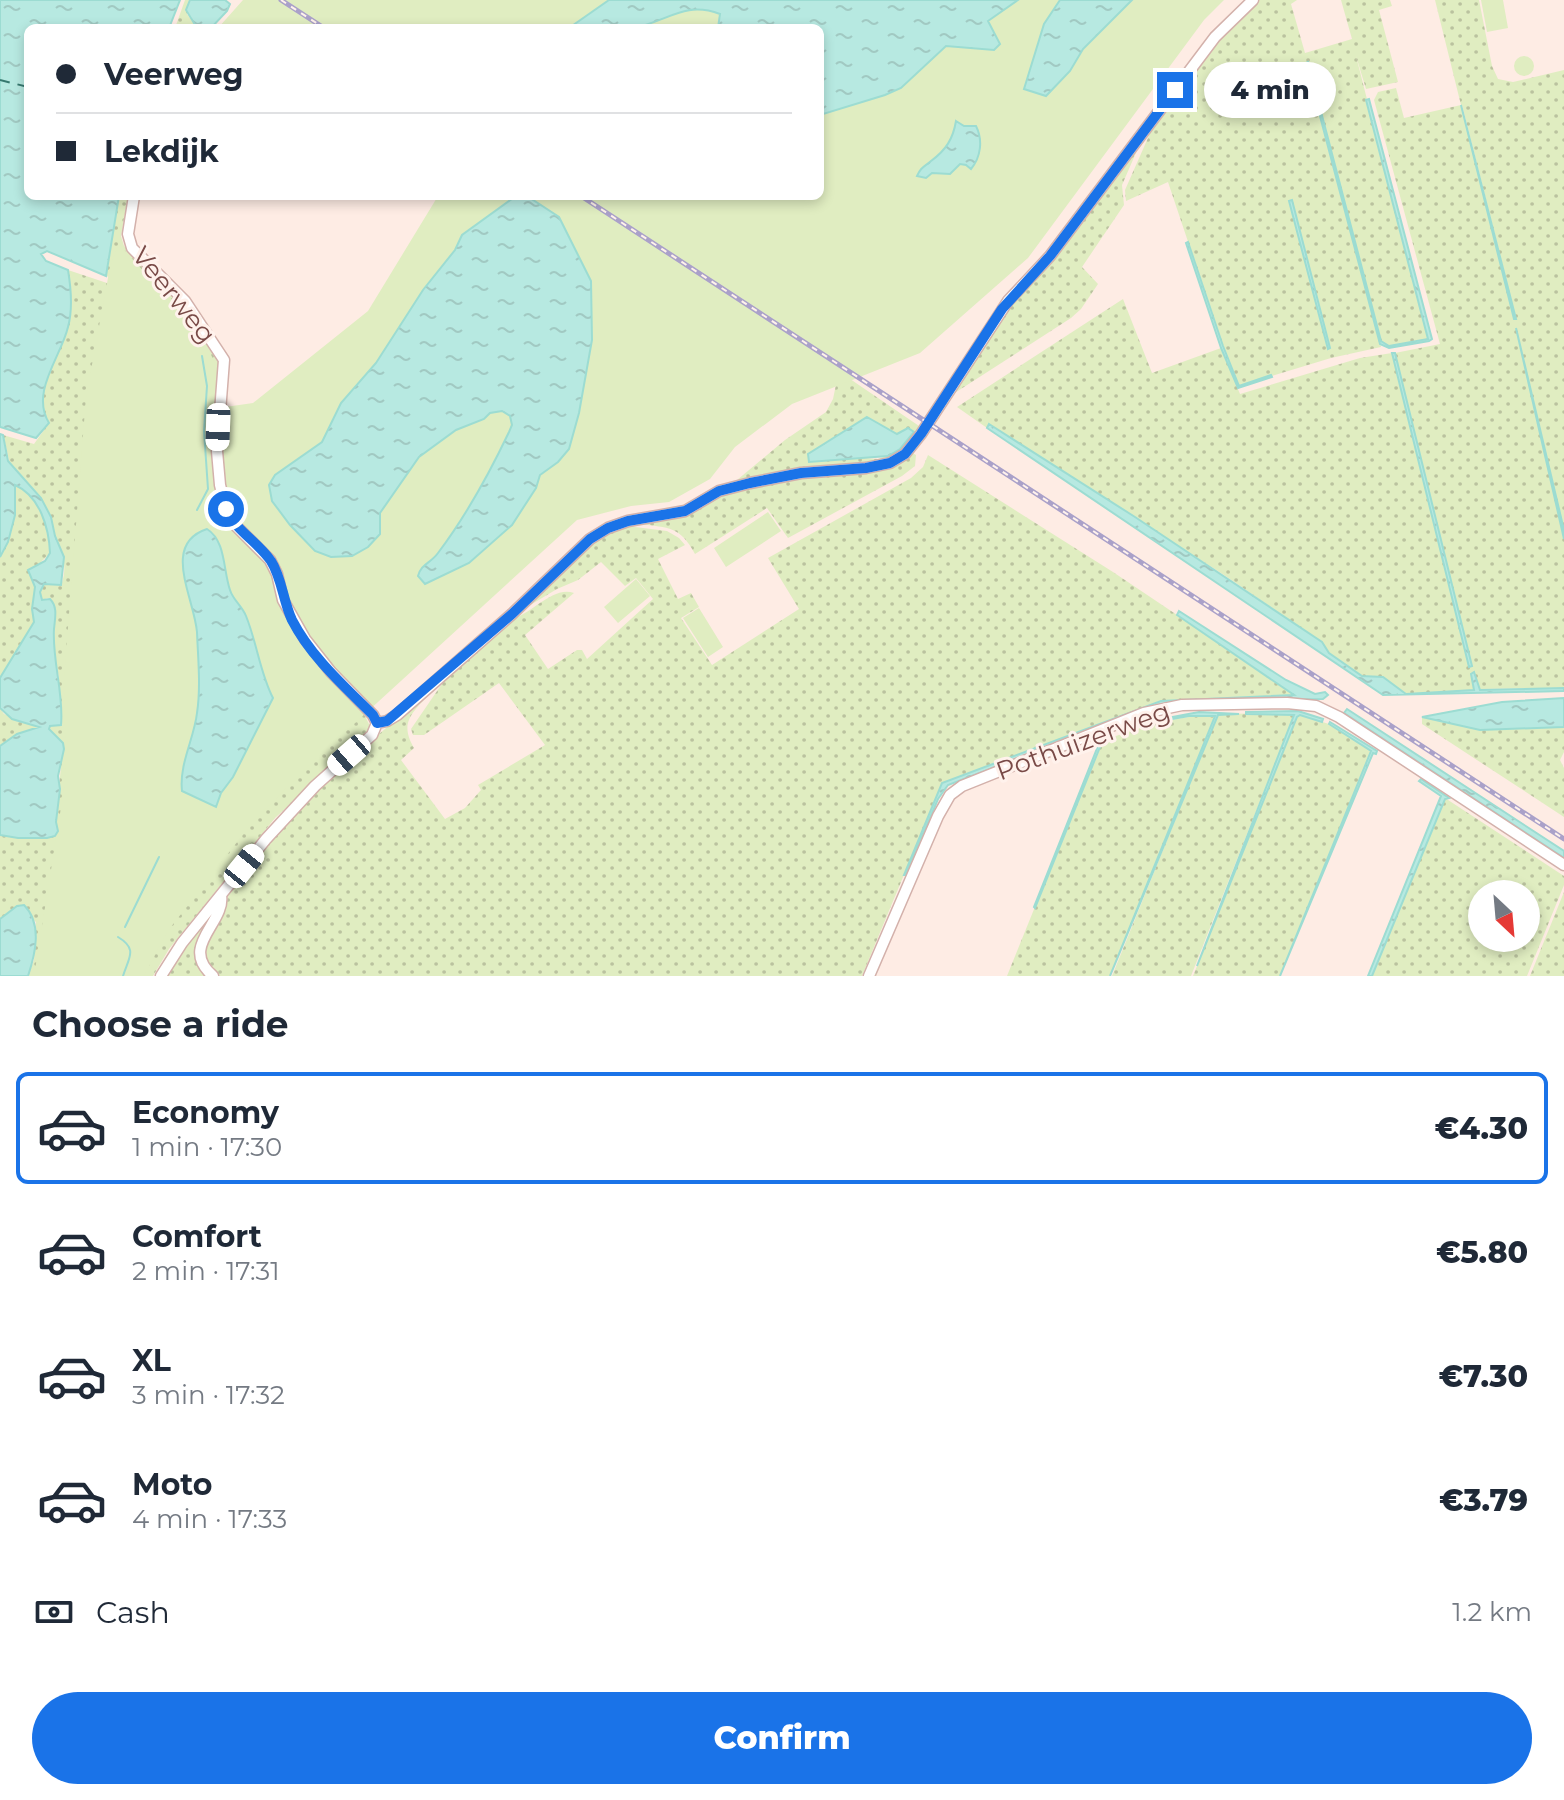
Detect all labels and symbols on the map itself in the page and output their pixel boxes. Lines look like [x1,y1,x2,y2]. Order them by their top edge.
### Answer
callout: 4 min [1203,62,1335,118]
route end [1157,72,1193,108]
street label: Veerweg [125,240,223,350]
car [205,403,231,451]
route start [208,491,244,527]
street label: Pothuizerweg [992,695,1174,787]
car [323,730,375,780]
car [220,840,268,892]
north arrow [1468,880,1540,952]

